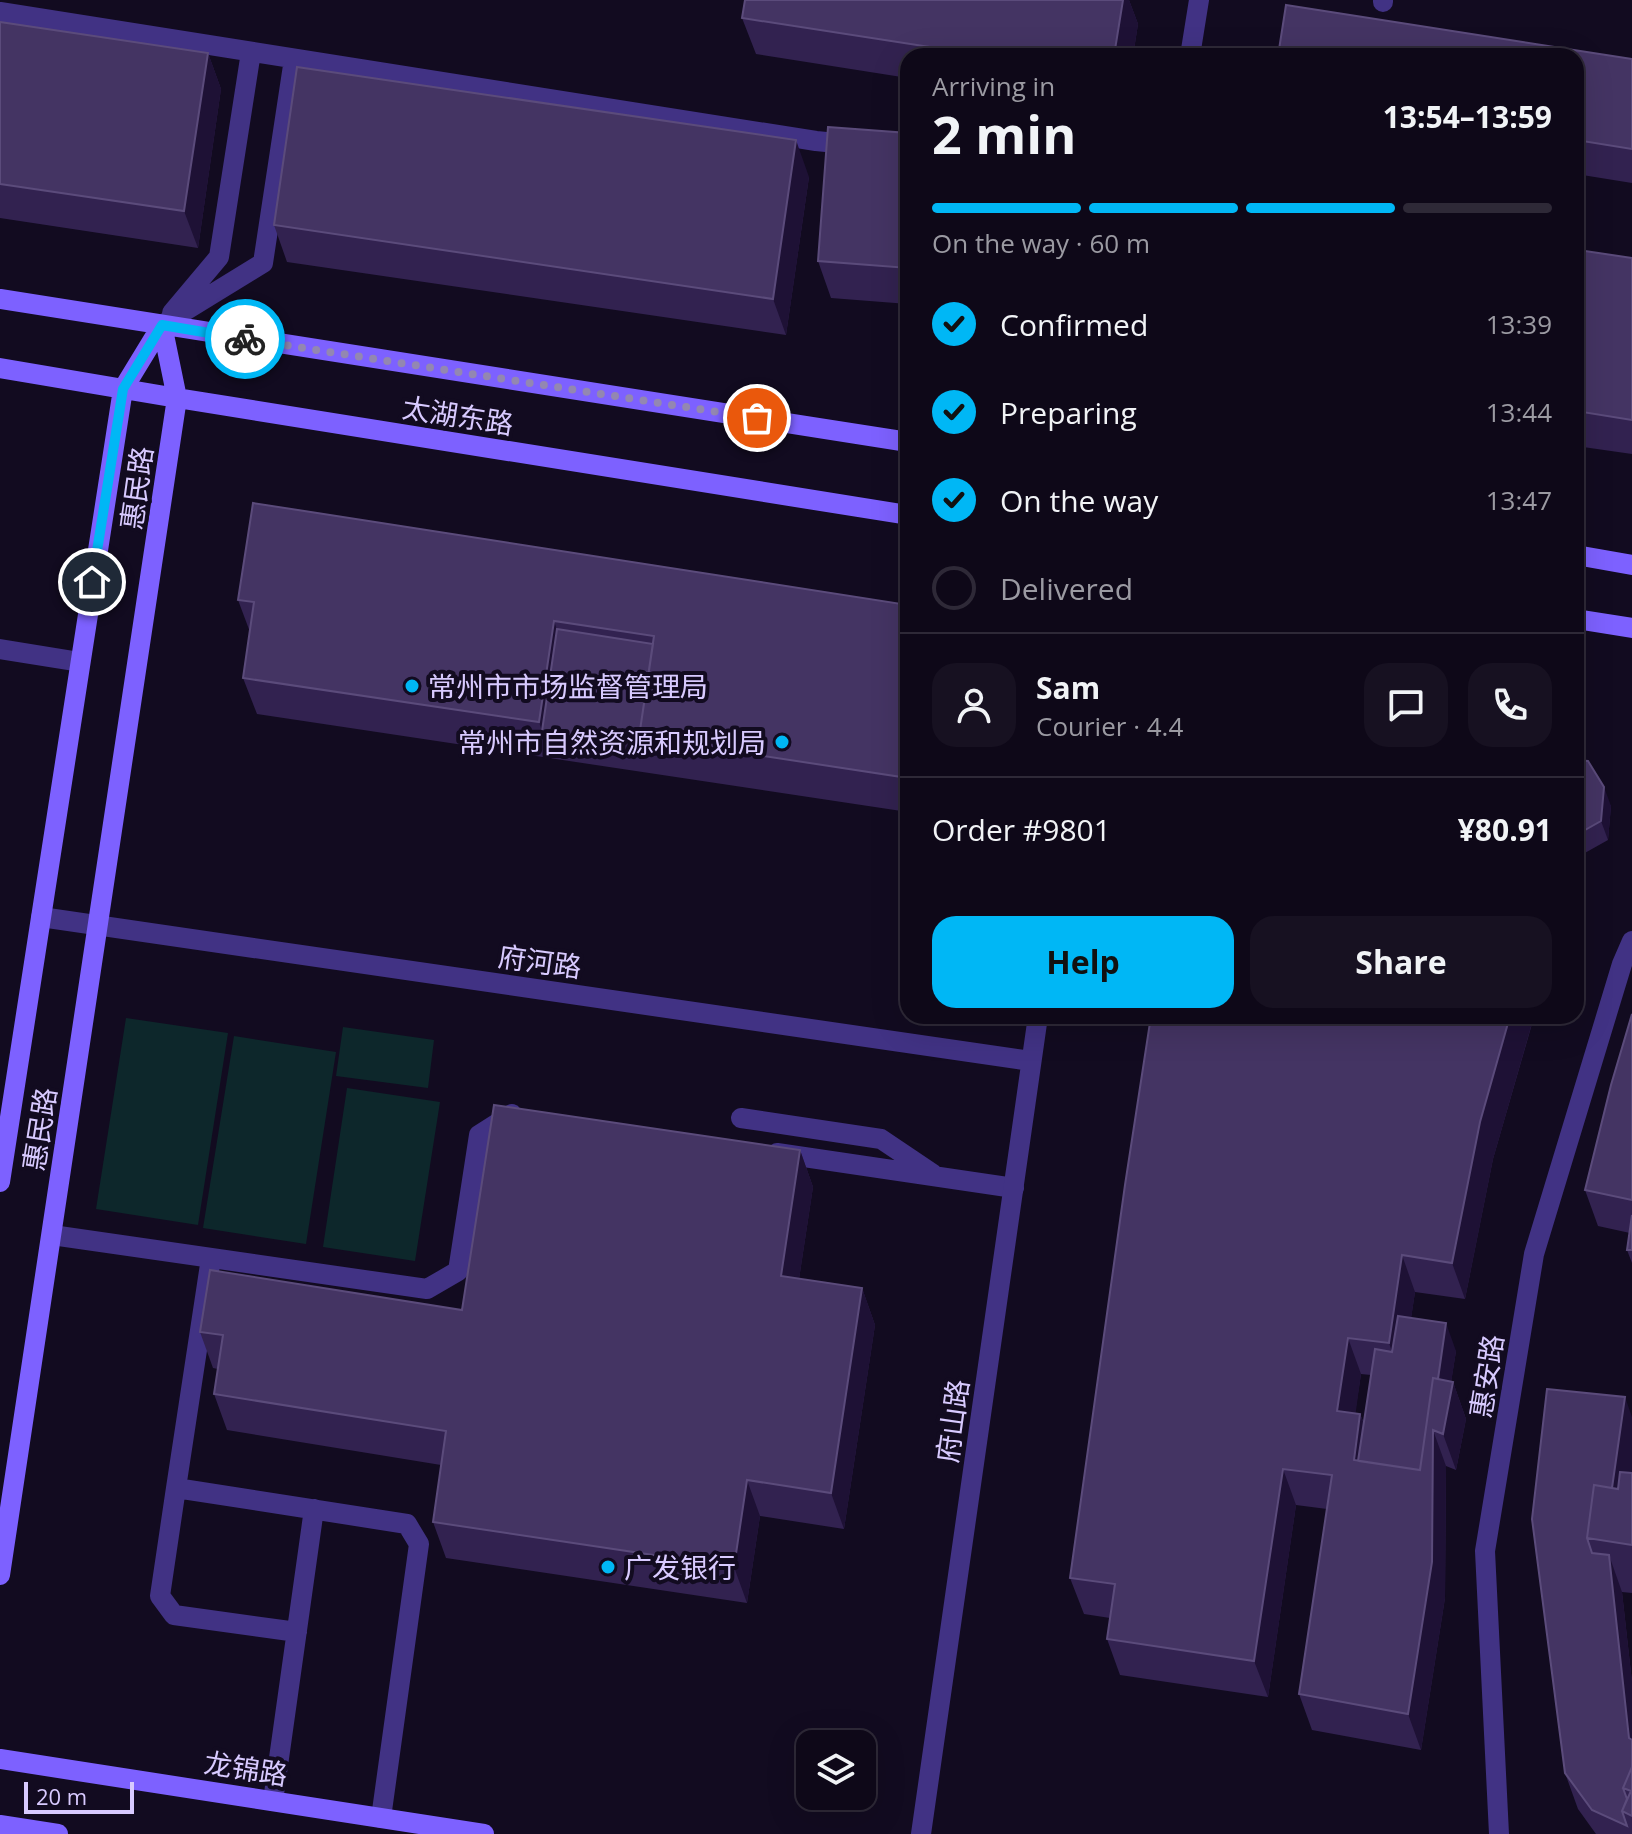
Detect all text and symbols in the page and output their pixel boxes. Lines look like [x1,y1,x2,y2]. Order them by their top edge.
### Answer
text: Arriving in [932,68,1055,104]
text: 13:54–13:59 [1383,96,1552,137]
text: 2 min [932,98,1076,169]
text: On the way · 60 m [932,225,1150,261]
courier [205,299,285,379]
icon: check [932,302,976,346]
text: Confirmed [1000,304,1148,345]
text: 13:39 [1486,306,1552,342]
icon: bike [223,317,267,361]
pin [723,384,791,452]
street label: 太湖东路 [400,387,516,443]
icon: check [932,390,976,434]
text: Preparing [1000,392,1137,433]
text: 13:44 [1486,394,1552,430]
icon: bag [735,396,779,440]
street label: 惠民路 [111,444,161,532]
icon: check [932,478,976,522]
text: On the way [1000,480,1158,521]
text: 13:47 [1486,482,1552,518]
pin [58,548,126,616]
icon: home [70,560,114,604]
text: Delivered [1000,568,1133,609]
button: person [932,663,1016,747]
button: chat [1364,663,1448,747]
button: phone [1468,663,1552,747]
place label: 常州市市场监督管理局 [428,667,708,705]
text: Sam [1036,667,1100,708]
marker: 常州市市场监督管理局 [403,677,421,695]
text: Courier · 4.4 [1036,708,1183,744]
place label: 常州市自然资源和规划局 [458,723,766,761]
marker: 常州市自然资源和规划局 [773,733,791,751]
text: Order #9801 [932,809,1111,850]
text: ¥80.91 [1458,809,1552,850]
button: Help [932,916,1234,1008]
button: Share [1250,916,1552,1008]
street label: 府河路 [496,936,584,986]
street label: 惠民路 [14,1085,64,1173]
street label: 惠安路 [1461,1332,1511,1420]
street label: 府山路 [927,1377,977,1465]
place label: 广发银行 [624,1548,736,1586]
marker: 广发银行 [599,1558,617,1576]
map controls [796,1730,876,1810]
button: layers [796,1730,876,1810]
street label: 龙锦路 [202,1743,290,1793]
scale bar [24,1778,134,1814]
text: 20 m [36,1781,87,1811]

